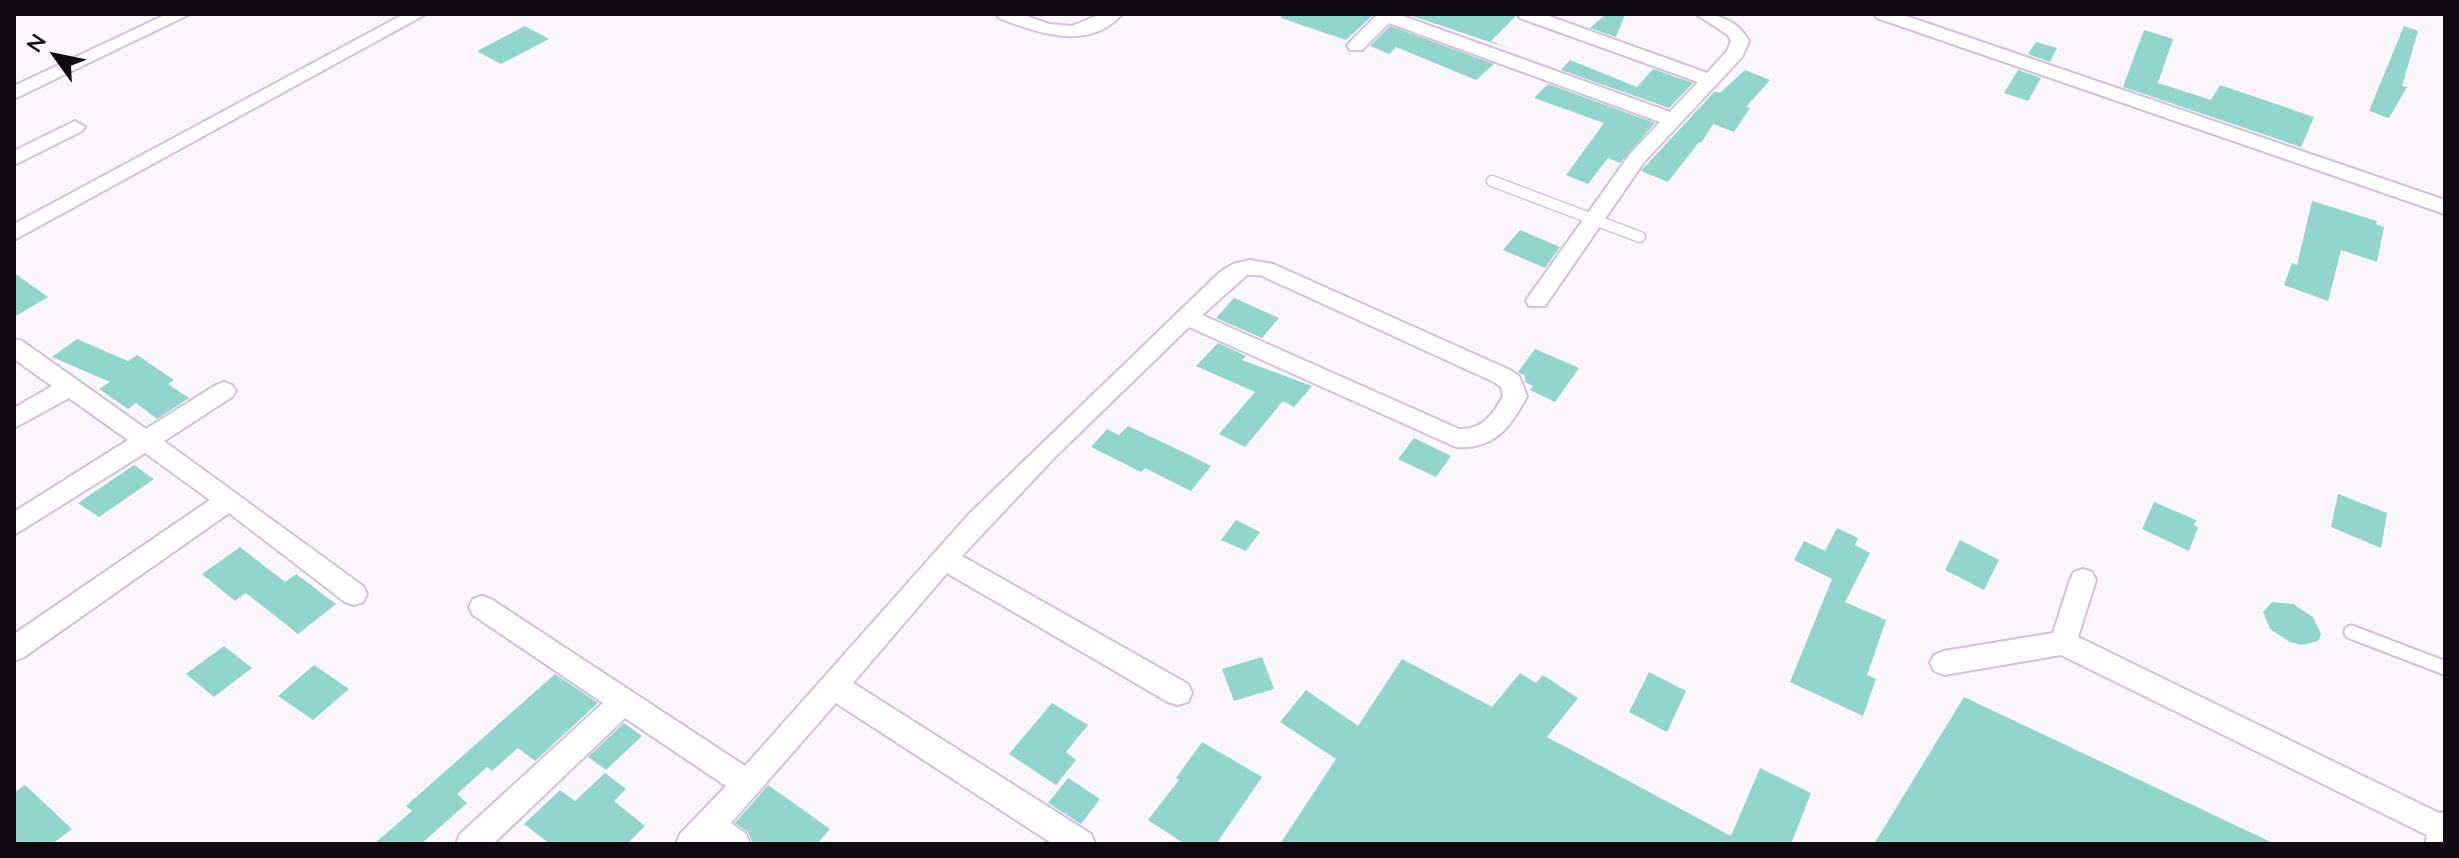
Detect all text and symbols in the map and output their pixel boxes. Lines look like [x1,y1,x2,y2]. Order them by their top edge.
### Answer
north arrow [16,16,96,96]
text: N [20,29,52,57]

